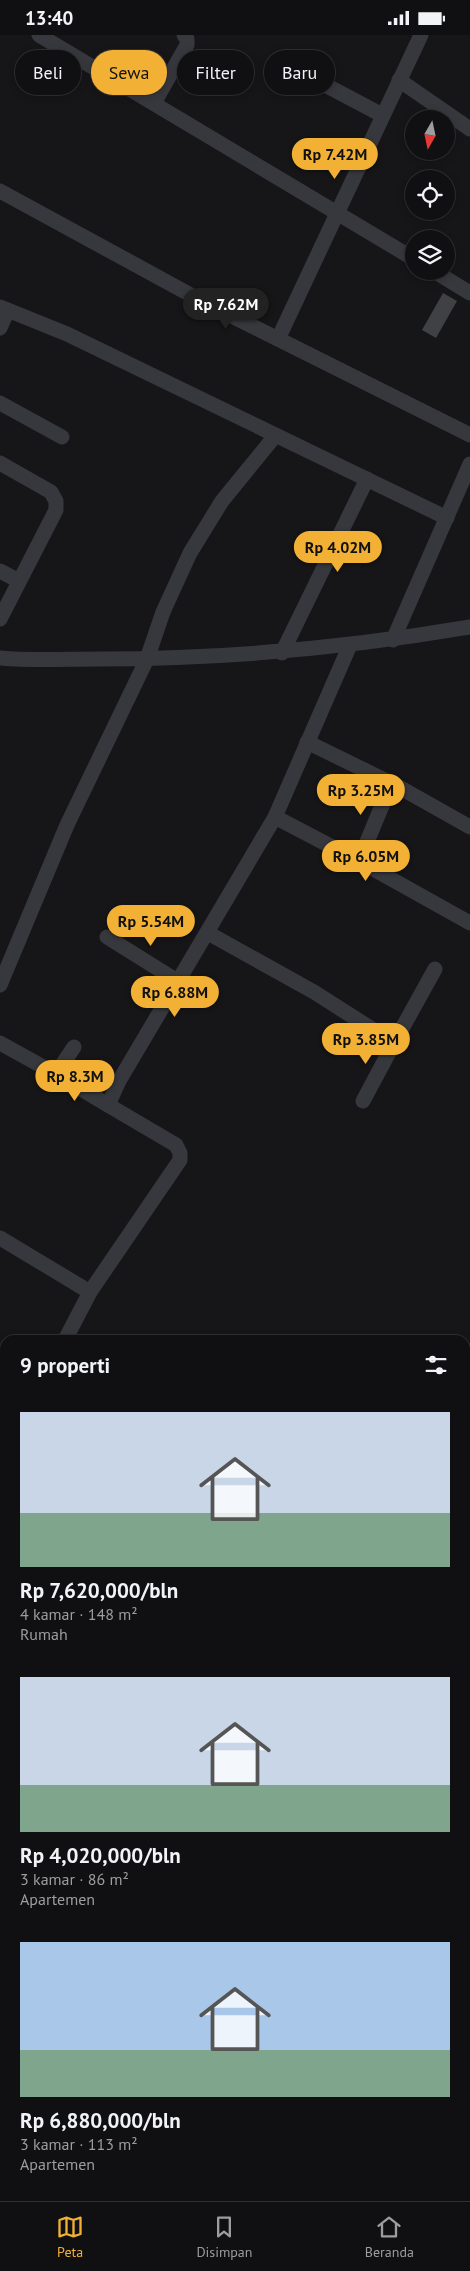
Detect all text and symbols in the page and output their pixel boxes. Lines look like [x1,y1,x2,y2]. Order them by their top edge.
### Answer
text: 13:40 [25,6,73,30]
chip: Beli [15,50,81,95]
chip: Sewa [91,50,167,95]
chip: Filter [177,50,254,95]
chip: Baru [264,50,335,95]
north arrow [405,110,455,160]
map controls [405,110,455,280]
pin: Rp 7.42M [283,137,387,180]
text: Rp 7.42M [303,144,367,164]
button: locate [405,170,455,220]
button: layers [405,230,455,280]
pin: Rp 7.62M [174,287,278,330]
text: Rp 7.62M [194,294,258,314]
pin: Rp 4.02M [286,531,390,573]
text: Rp 4.02M [305,537,371,557]
pin: Rp 3.25M [309,773,413,816]
text: Rp 3.25M [328,780,394,800]
pin: Rp 6.05M [314,839,418,882]
text: Rp 6.05M [333,846,399,866]
pin: Rp 5.54M [99,905,203,947]
text: Rp 5.54M [118,911,184,931]
pin: Rp 6.88M [123,975,227,1018]
text: Rp 6.88M [142,982,208,1002]
pin: Rp 3.85M [314,1023,418,1065]
text: Rp 3.85M [333,1029,399,1049]
pin: Rp 8.3M [29,1059,121,1102]
text: Rp 8.3M [46,1066,104,1086]
icon: filters [422,1351,450,1379]
text: 9 properti [20,1352,110,1379]
icon: home [190,1444,280,1534]
text: Rp 7,620,000/bln [20,1577,178,1604]
text: 4 kamar · 148 m² [20,1604,138,1624]
text: Rumah [20,1624,68,1644]
icon: home [190,1709,280,1799]
text: Rp 4,020,000/bln [20,1842,181,1869]
text: 3 kamar · 86 m² [20,1869,129,1889]
text: Apartemen [20,1889,95,1909]
icon: home [190,1974,280,2064]
text: Rp 6,880,000/bln [20,2107,181,2134]
text: 3 kamar · 113 m² [20,2134,138,2154]
text: Apartemen [20,2154,95,2174]
tab: Peta [56,2213,84,2261]
tab: Disimpan [196,2213,252,2261]
tab: Beranda [365,2213,414,2261]

